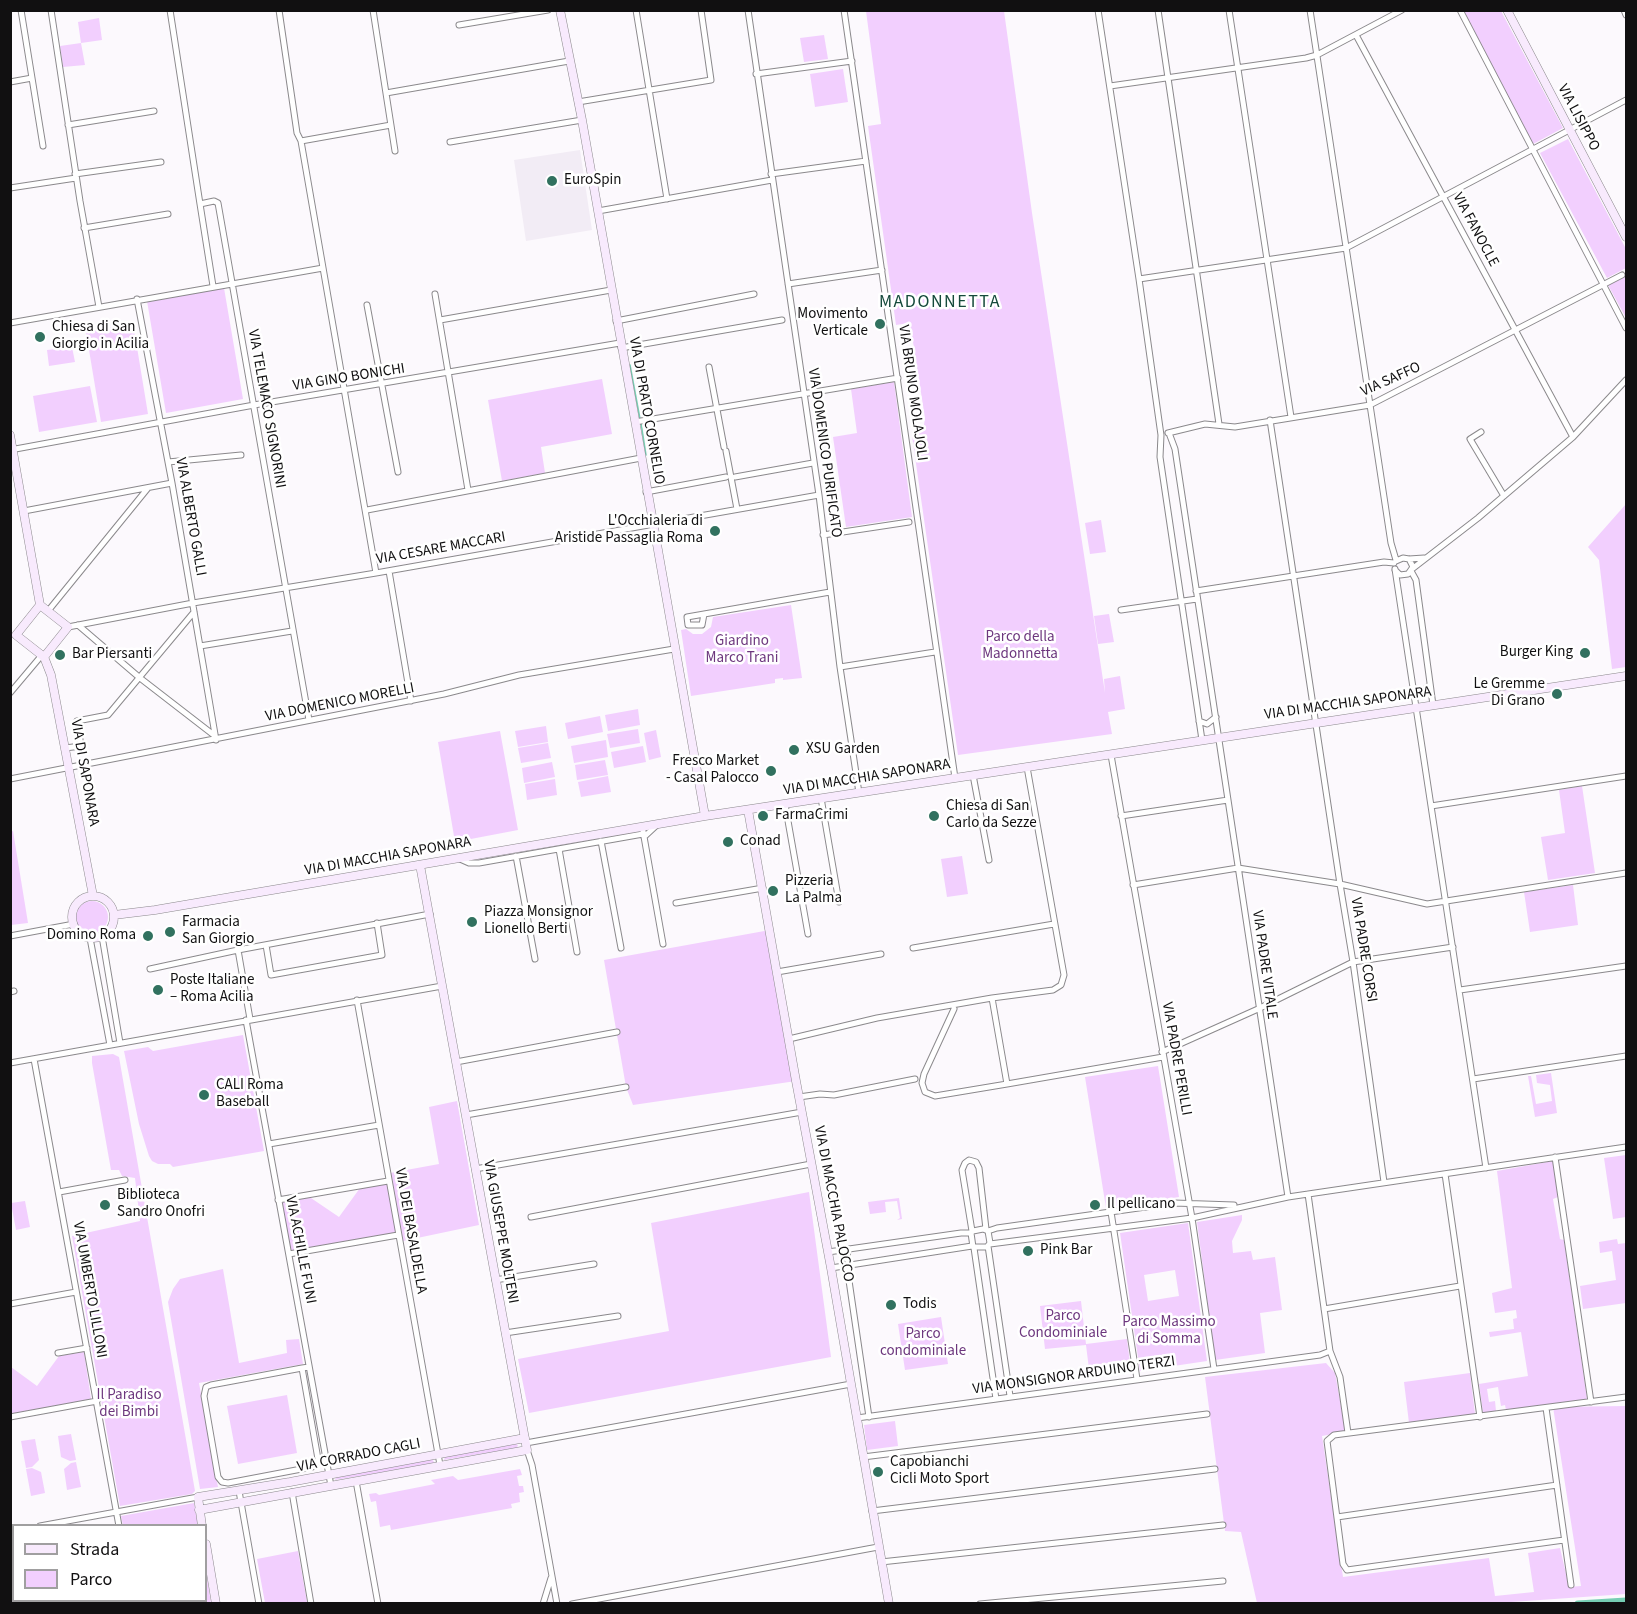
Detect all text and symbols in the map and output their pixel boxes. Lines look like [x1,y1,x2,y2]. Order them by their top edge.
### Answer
street label: VIA LISIPPO [1553,82,1603,154]
place label: EuroSpin [564,172,621,190]
marker: EuroSpin [545,174,559,188]
street label: VIA FANOCLE [1448,190,1502,270]
district label: MADONNETTA [879,292,1001,314]
place label: Movimento Verticale [797,306,868,341]
marker: Movimento Verticale [873,317,887,331]
place label: Chiesa di San Giorgio in Acilia [52,319,149,354]
street label: VIA BRUNO MOLAJOLI [894,324,930,462]
street label: VIA TELEMACO SIGNORINI [243,328,289,490]
marker: Chiesa di San Giorgio in Acilia [33,330,47,344]
street label: VIA DI PRATO CORNELIO [624,336,668,486]
street label: VIA SAFFO [1358,359,1424,401]
street label: VIA GINO BONICHI [292,360,406,396]
street label: VIA DOMENICO PURIFICATO [803,367,845,539]
street label: VIA ALBERTO GALLI [171,456,209,578]
place label: L'Occhialeria di Aristide Passaglia Roma [555,513,703,548]
marker: L'Occhialeria di Aristide Passaglia Roma [708,524,722,538]
street label: VIA CESARE MACCARI [375,529,507,569]
park label: Parco della Madonnetta [982,629,1058,664]
park label: Giardino Marco Trani [706,633,778,668]
place label: Burger King [1500,644,1573,662]
place label: Bar Piersanti [72,646,152,664]
marker: Burger King [1578,646,1592,660]
marker: Bar Piersanti [53,648,67,662]
place label: Le Gremme Di Grano [1473,676,1545,711]
street label: VIA DOMENICO MORELLI [264,680,416,726]
street label: VIA DI MACCHIA SAPONARA [1263,683,1433,725]
marker: Le Gremme Di Grano [1550,687,1564,701]
street label: VIA DI SAPONARA [66,718,102,828]
place label: XSU Garden [806,741,880,759]
marker: XSU Garden [787,743,801,757]
place label: Fresco Market - Casal Palocco [666,753,759,788]
street label: VIA DI MACCHIA SAPONARA [782,756,952,800]
marker: Fresco Market - Casal Palocco [764,764,778,778]
place label: Chiesa di San Carlo da Sezze [946,798,1037,833]
place label: FarmaCrimi [775,807,848,825]
marker: FarmaCrimi [756,809,770,823]
marker: Chiesa di San Carlo da Sezze [927,809,941,823]
place label: Conad [740,833,781,851]
street label: VIA DI MACCHIA SAPONARA [303,834,473,880]
marker: Conad [721,835,735,849]
place label: Pizzeria La Palma [785,873,842,908]
marker: Pizzeria La Palma [766,884,780,898]
street label: VIA PADRE CORSI [1346,896,1380,1004]
place label: Piazza Monsignor Lionello Berti [484,904,593,939]
street label: VIA PADRE VITALE [1247,909,1281,1021]
place label: Farmacia San Giorgio [182,914,254,949]
marker: Piazza Monsignor Lionello Berti [465,915,479,929]
marker: Farmacia San Giorgio [163,925,177,939]
place label: Domino Roma [47,927,136,945]
marker: Domino Roma [141,929,155,943]
place label: Poste Italiane – Roma Acilia [170,972,254,1007]
marker: Poste Italiane – Roma Acilia [151,983,165,997]
street label: VIA PADRE PERILLI [1157,1001,1195,1117]
place label: CALI Roma Baseball [216,1077,283,1112]
marker: CALI Roma Baseball [197,1088,211,1102]
street label: VIA DI MACCHIA PALOCCO [809,1124,857,1284]
street label: VIA GIUSEPPE MOLTENI [479,1159,521,1305]
street label: VIA DEI BASALDELLA [390,1167,430,1295]
place label: Biblioteca Sandro Onofri [117,1187,205,1222]
street label: VIA ACHILLE FUNI [281,1195,319,1305]
place label: Il pellicano [1107,1196,1175,1214]
marker: Biblioteca Sandro Onofri [98,1198,112,1212]
marker: Il pellicano [1088,1198,1102,1212]
street label: VIA UMBERTO LILLONI [68,1220,110,1360]
place label: Pink Bar [1040,1242,1092,1260]
marker: Pink Bar [1021,1244,1035,1258]
place label: Todis [903,1296,936,1314]
marker: Todis [884,1298,898,1312]
park label: Parco Condominiale [1019,1308,1107,1343]
park label: Parco Massimo di Somma [1122,1314,1216,1349]
park label: Parco condominiale [880,1326,966,1361]
street label: VIA MONSIGNOR ARDUINO TERZI [972,1353,1176,1399]
park label: Il Paradiso dei Bimbi [96,1387,162,1422]
street label: VIA CORRADO CAGLI [296,1435,422,1477]
place label: Capobianchi Cicli Moto Sport [890,1454,989,1489]
marker: Capobianchi Cicli Moto Sport [871,1465,885,1479]
legend [12,1524,207,1602]
text: Strada [70,1537,119,1562]
text: Parco [70,1567,112,1592]

